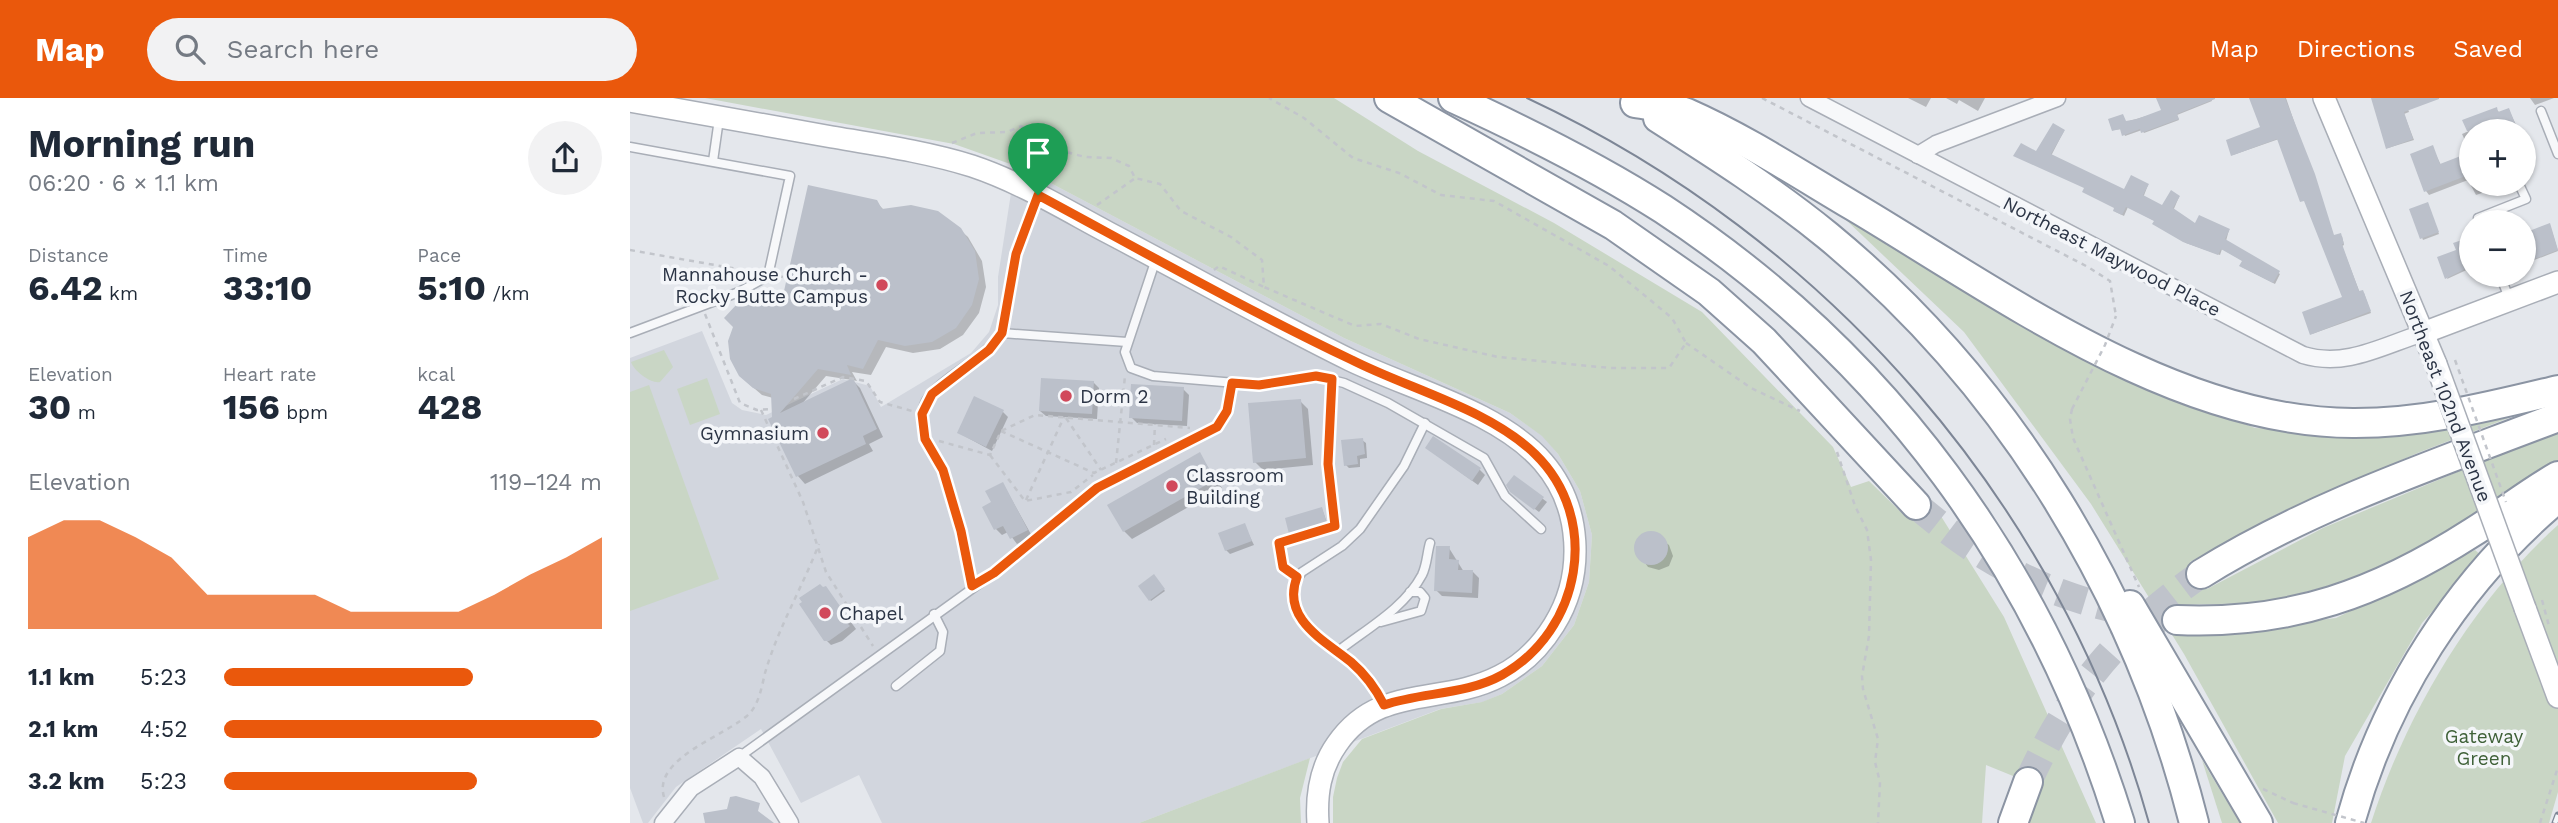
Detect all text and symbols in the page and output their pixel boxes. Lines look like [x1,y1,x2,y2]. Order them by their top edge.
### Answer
search box [147,18,637,81]
text: Map [35,30,105,69]
icon: search [171,30,209,68]
text: Search here [227,34,379,64]
text: Map [2210,35,2259,63]
text: Directions [2297,35,2415,63]
text: Saved [2453,35,2523,63]
map controls [2459,119,2536,287]
button: + [2459,119,2536,196]
button: share [528,121,602,195]
text: Morning run [28,122,255,166]
pin [1008,123,1068,195]
icon: arrive [1019,134,1057,172]
text: 06:20 · 6 × 1.1 km [28,170,219,197]
street label: Northeast Maywood Place [1999,192,2224,321]
button: − [2459,210,2536,287]
text: Distance [28,244,109,267]
text: Time [223,244,268,267]
text: Pace [417,244,461,267]
place label: Mannahouse Church - Rocky Butte Campus [662,263,868,308]
text: 6.42 [28,267,103,309]
text: 33:10 [223,267,312,309]
text: 5:10 [417,267,486,309]
marker: Mannahouse Church - Rocky Butte Campus [874,277,890,293]
text: km [103,282,138,305]
text: /km [486,282,530,305]
street label: Northeast 102nd Avenue [2395,287,2497,505]
text: Elevation [28,363,113,386]
text: Heart rate [223,363,317,386]
text: kcal [417,363,455,386]
place label: Dorm 2 [1080,385,1149,408]
text: 30 [28,386,71,428]
text: 156 [223,386,280,428]
text: 428 [417,386,482,428]
marker: Dorm 2 [1058,388,1074,404]
text: m [71,401,96,424]
text: bpm [280,401,328,424]
place label: Gymnasium [700,422,809,445]
marker: Gymnasium [815,425,831,441]
place label: Classroom Building [1186,464,1284,509]
text: Elevation [28,469,131,496]
text: 119–124 m [490,469,602,496]
marker: Classroom Building [1164,478,1180,494]
place label: Chapel [839,602,903,625]
marker: Chapel [817,605,833,621]
text: 1.1 km [28,664,95,691]
text: 5:23 [140,664,187,691]
text: 2.1 km [28,716,99,743]
text: 4:52 [140,716,188,743]
park label: Gateway Green [2445,725,2523,770]
text: 3.2 km [28,768,105,795]
text: 5:23 [140,768,187,795]

